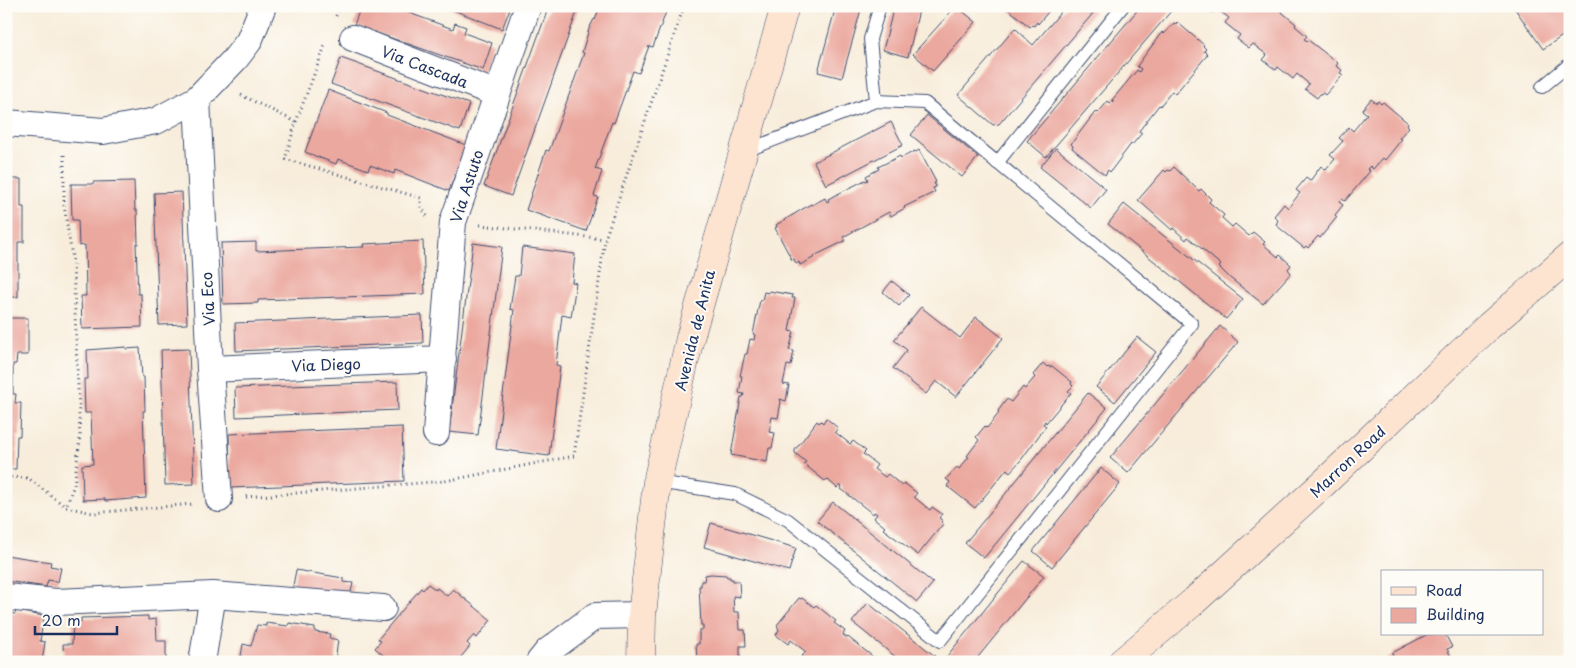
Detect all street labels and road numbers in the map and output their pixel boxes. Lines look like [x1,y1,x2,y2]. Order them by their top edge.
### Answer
street label: Via Cascada [378,39,472,93]
street label: Via Astuto [443,146,489,226]
street label: Avenida de Anita [668,266,720,393]
street label: Via Eco [194,271,220,327]
street label: Via Diego [291,351,361,377]
street label: Marron Road [1304,420,1390,502]

